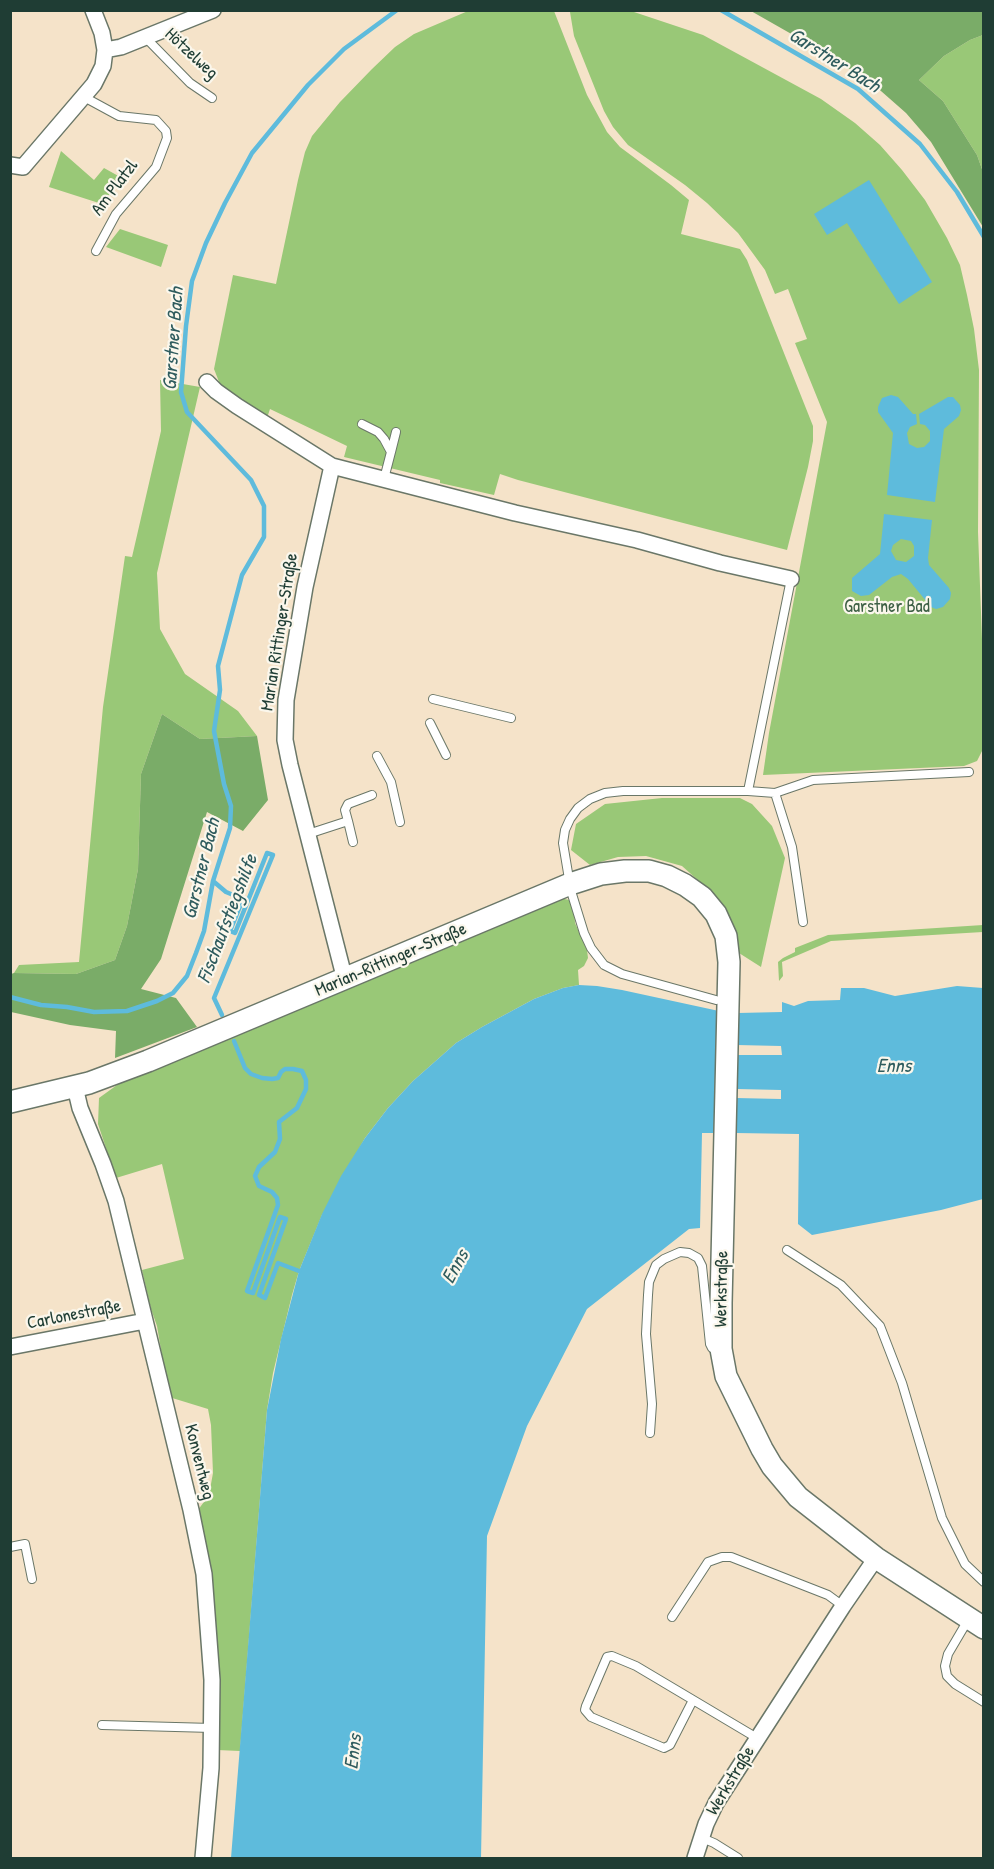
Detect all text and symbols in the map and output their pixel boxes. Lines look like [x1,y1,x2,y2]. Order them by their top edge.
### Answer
water label: Garstner Bach [784,23,884,99]
street label: Hötzelweg [160,24,222,84]
street label: Am Platzl [87,156,143,220]
water label: Garstner Bach [158,287,190,391]
street label: Marian Rittinger-Straße [257,552,303,712]
park label: Garstner Bad [844,596,930,618]
water label: Garstner Bach [178,816,226,922]
water label: Fischaufstiegshilfe [192,851,264,987]
street label: Marian-Rittinger-Straße [312,918,470,1002]
water label: Enns [877,1055,911,1079]
water label: Enns [437,1246,475,1288]
street label: Werkstraße [711,1251,733,1327]
street label: Carlonestraße [25,1295,123,1335]
street label: Konventweg [179,1422,219,1502]
water label: Enns [340,1733,368,1771]
street label: Werkstraße [702,1743,760,1819]

